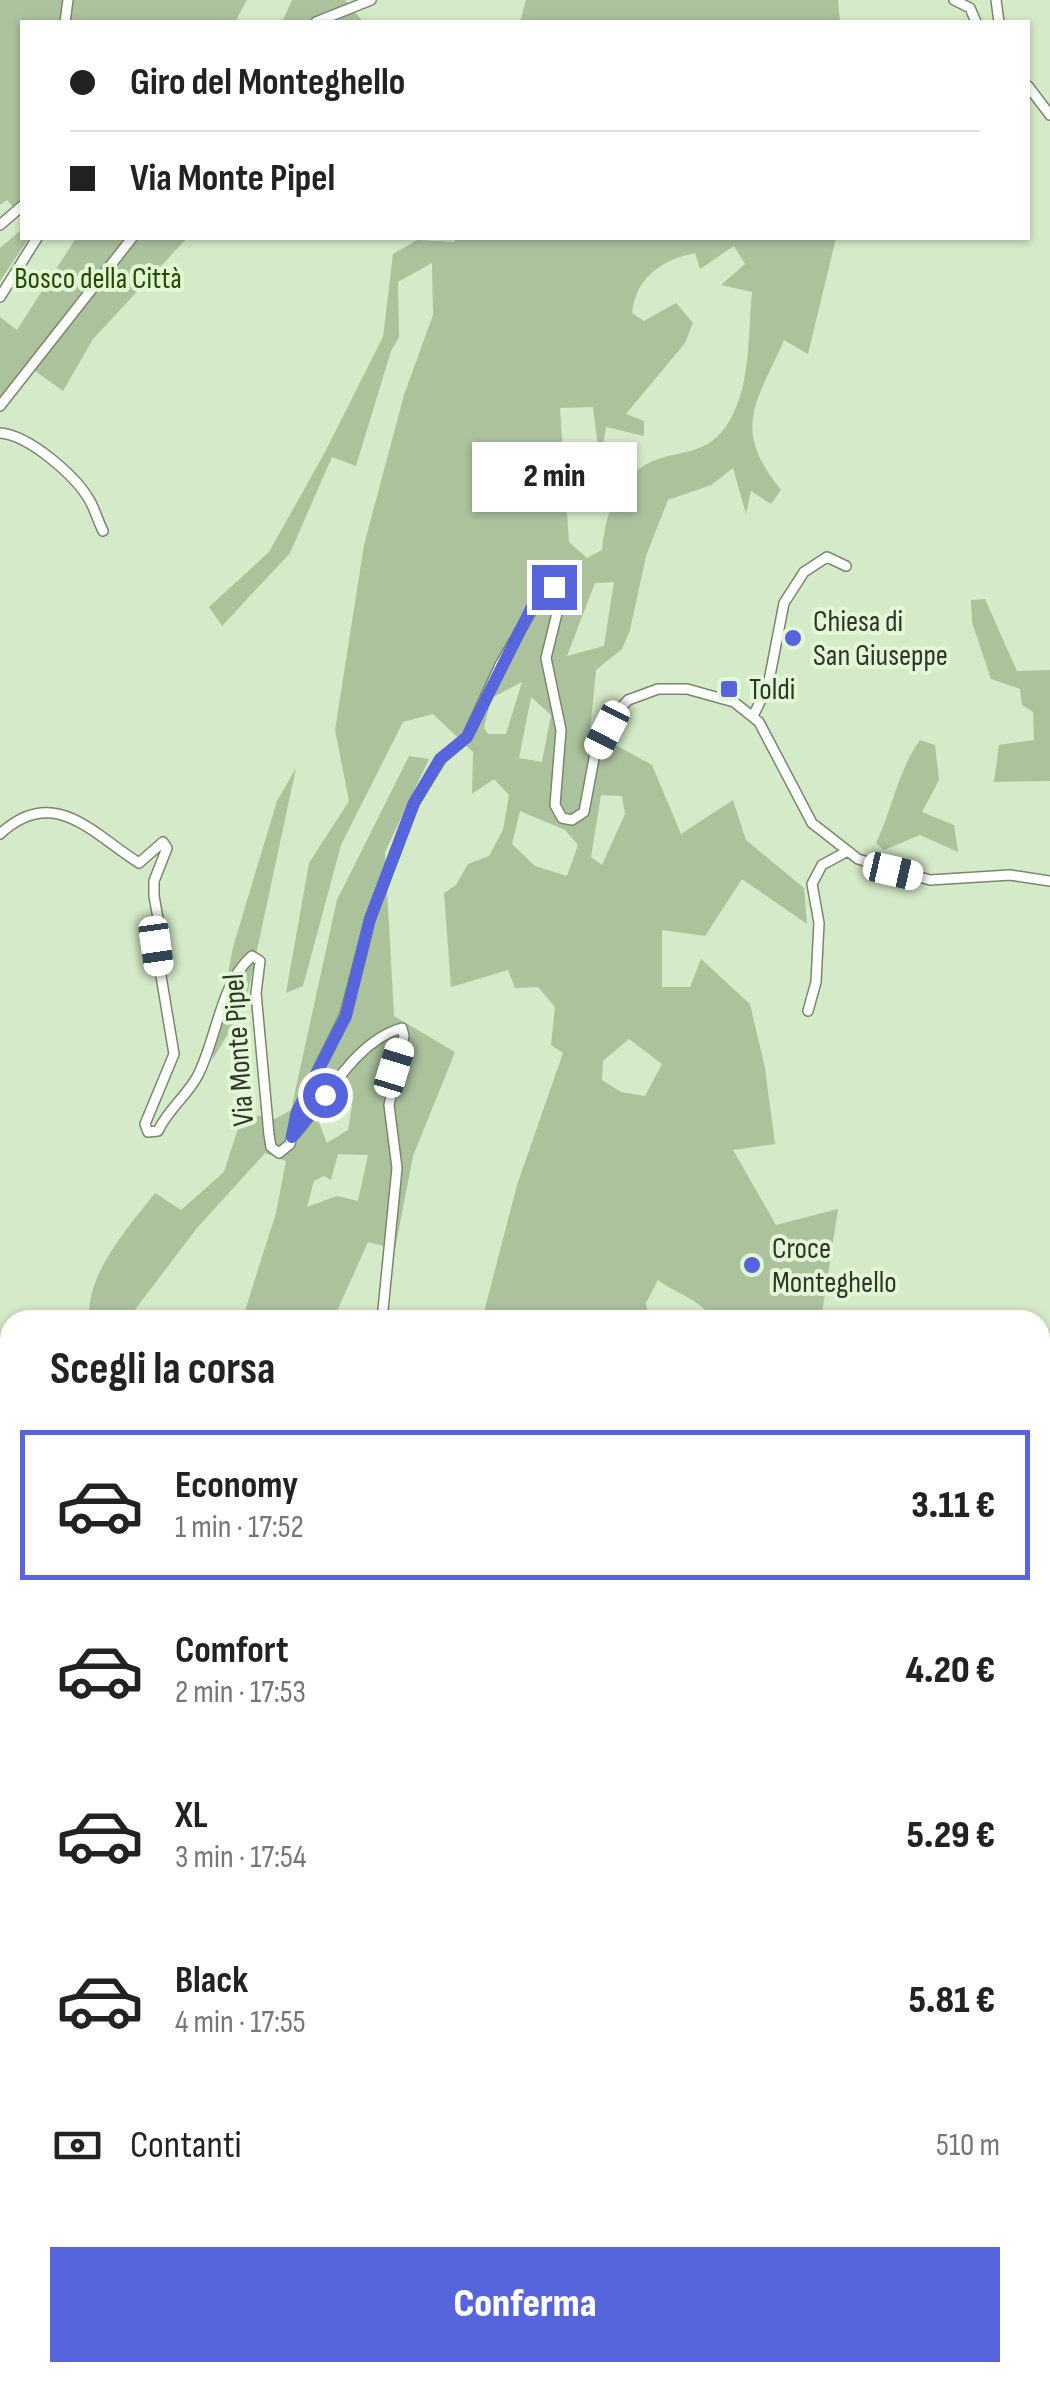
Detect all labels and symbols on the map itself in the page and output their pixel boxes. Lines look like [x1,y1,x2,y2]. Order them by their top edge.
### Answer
park label: Bosco della Città [14,261,182,297]
callout: 2 min [472,442,636,512]
route end [532,565,577,610]
place label: Chiesa di San Giuseppe [813,604,948,674]
marker: Chiesa di San Giuseppe [782,627,804,649]
place label: Toldi [749,672,795,708]
marker: Toldi [718,678,740,700]
car [580,696,634,764]
car [860,850,926,892]
car [137,914,175,978]
street label: Via Monte Pipel [216,972,262,1127]
car [371,1035,417,1101]
route start [303,1073,348,1118]
place label: Croce Monteghello [772,1231,897,1301]
marker: Croce Monteghello [741,1254,763,1276]

